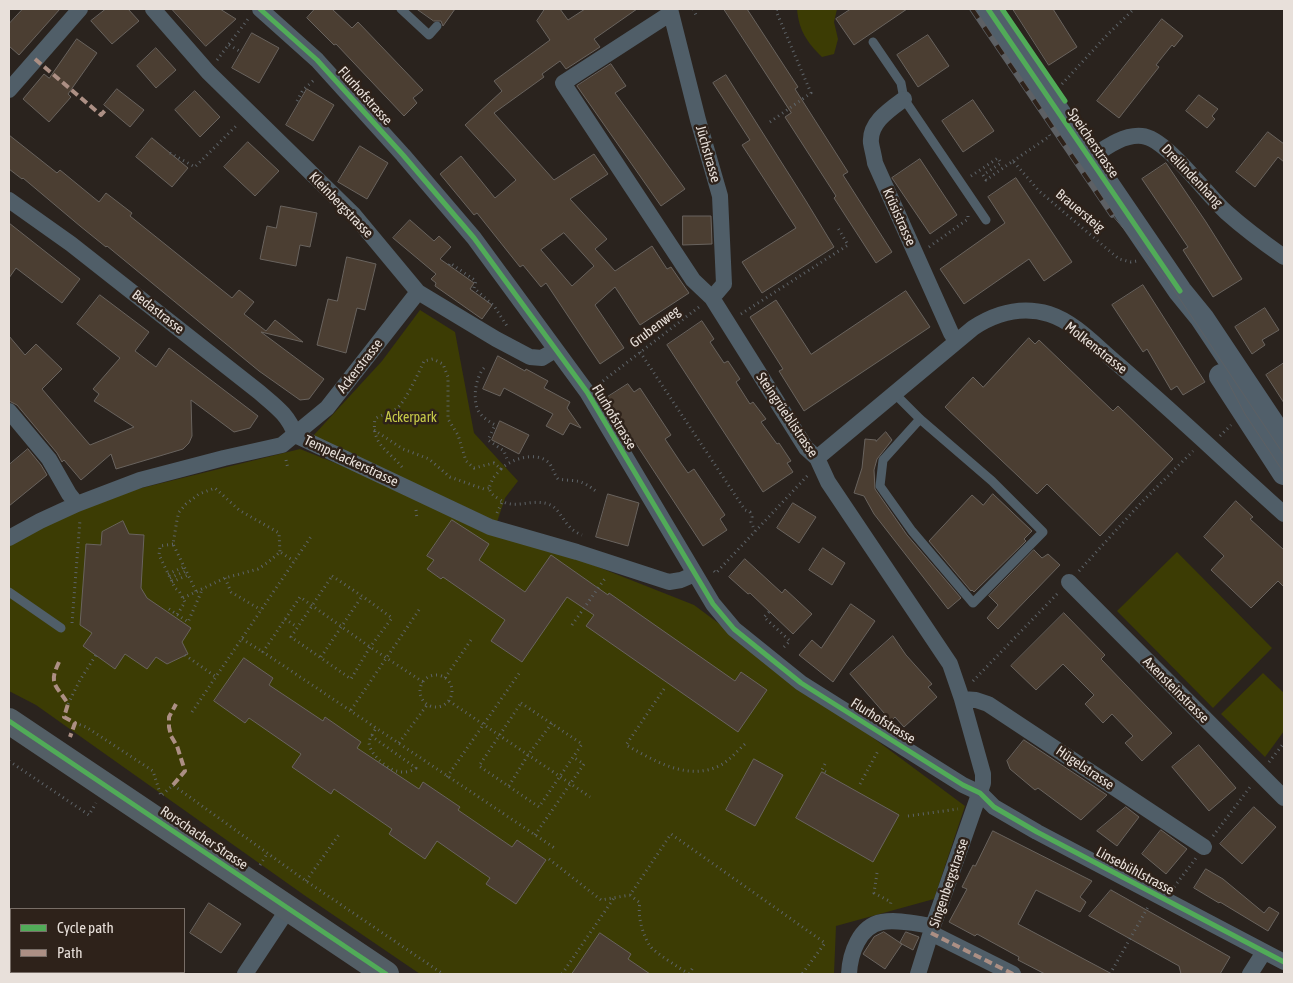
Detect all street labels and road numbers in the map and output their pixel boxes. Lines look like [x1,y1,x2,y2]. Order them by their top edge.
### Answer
street label: Flurhofstrasse [334,63,396,129]
street label: Speicherstrasse [1064,105,1122,181]
street label: Jüchstrasse [692,123,724,185]
street label: Dreilindenhang [1158,141,1226,211]
street label: Kleinbergstrasse [305,169,377,241]
street label: Krüsistrasse [879,185,919,249]
street label: Brauersteig [1052,186,1108,236]
street label: Bedastrasse [129,286,187,338]
street label: Grubenweg [627,303,683,351]
street label: Molkenstrasse [1062,319,1130,377]
street label: Ackerstrasse [334,336,386,396]
street label: Steingrüeblistrasse [752,369,822,461]
street label: Flurhofstrasse [588,381,640,453]
street label: Tempelackerstrasse [301,432,401,490]
street label: Axensteinstrasse [1140,654,1212,726]
street label: Flurhofstrasse [848,695,918,747]
street label: Hügelstrasse [1053,743,1117,793]
street label: Rorschacher Strasse [157,803,251,873]
street label: Singenbergstrasse [926,836,972,930]
street label: Linsebühlstrasse [1093,843,1177,899]

